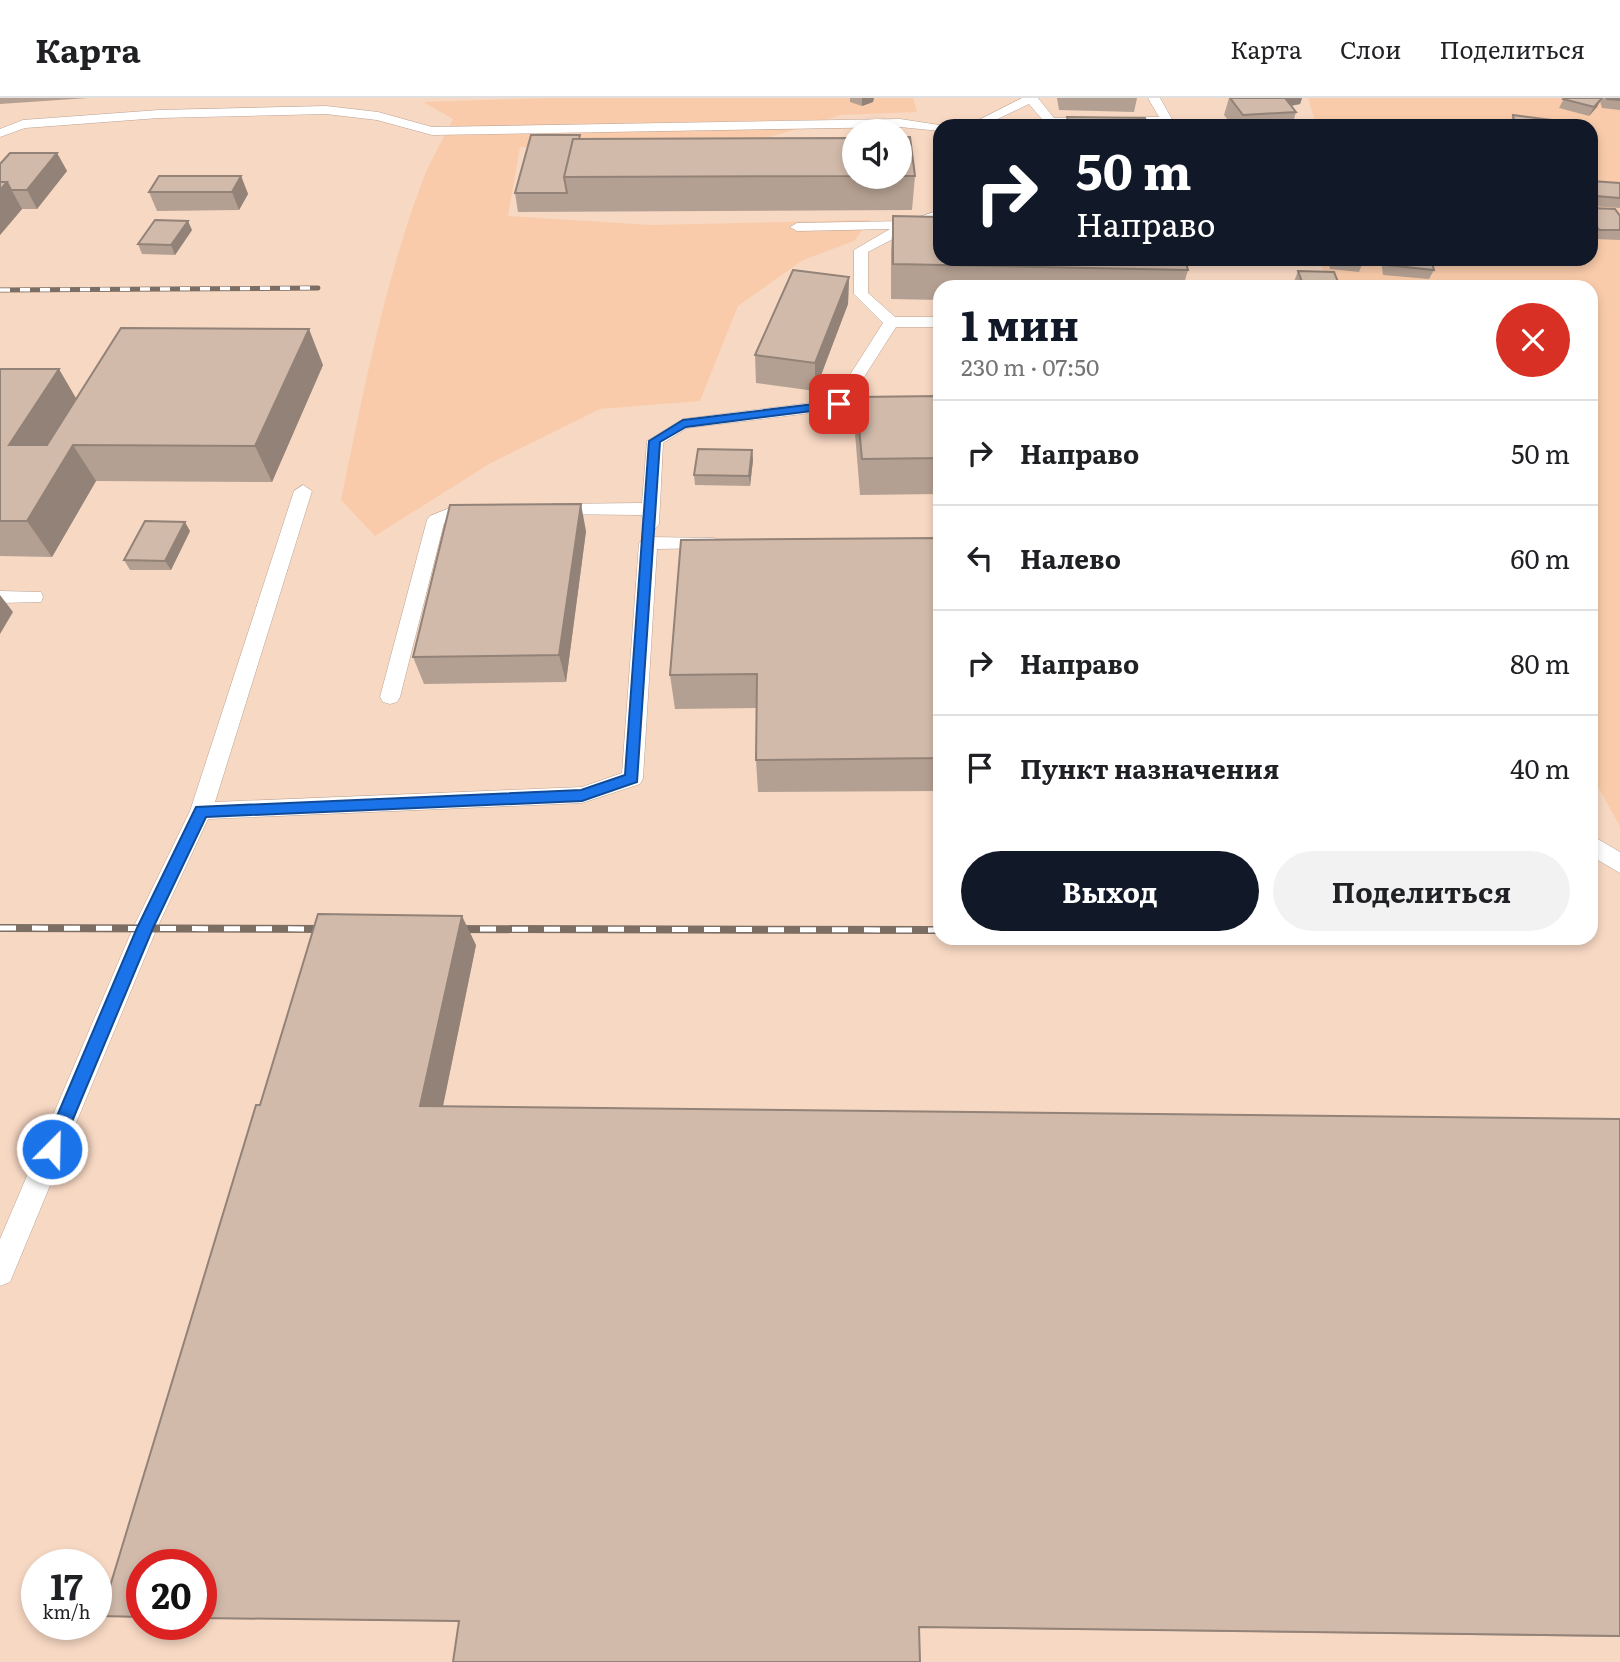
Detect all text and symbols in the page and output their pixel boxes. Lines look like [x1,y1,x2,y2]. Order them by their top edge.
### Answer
text: Карта [35,24,141,73]
text: Карта [1230,31,1302,66]
text: Слои [1340,31,1401,66]
text: Поделиться [1439,31,1585,66]
map controls [842,119,912,189]
button: sound [842,119,912,189]
text: 50 m [1076,132,1192,205]
icon: right [961,147,1052,238]
text: Направо [1076,199,1216,247]
text: 1 мин [961,292,1079,354]
button: close [1496,303,1570,377]
text: 230 m · 07:50 [961,349,1099,383]
pin [809,374,869,434]
icon: arrive [820,385,858,423]
text: Направо [1020,433,1139,472]
text: 50 m [1511,433,1570,472]
icon: right [961,434,999,472]
text: Налево [1020,538,1121,577]
text: 60 m [1511,538,1570,577]
icon: left [961,539,999,577]
text: Направо [1020,643,1139,682]
text: 80 m [1510,643,1570,682]
icon: right [961,644,999,682]
text: Пункт назначения [1020,748,1279,787]
text: 40 m [1510,748,1570,787]
icon: arrive [961,749,999,787]
button: Выход [961,851,1259,931]
button: Поделиться [1273,851,1570,931]
position arrow [15,1112,89,1186]
speed limit sign: 20 [126,1549,217,1640]
text: 17 [50,1559,83,1611]
text: km/h [43,1598,90,1625]

